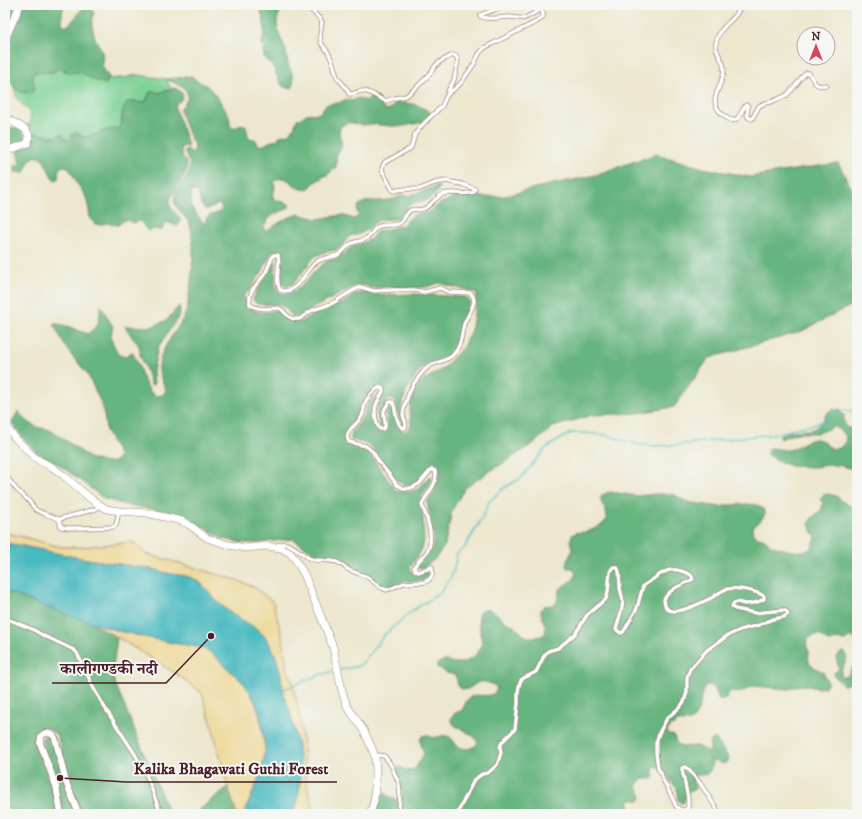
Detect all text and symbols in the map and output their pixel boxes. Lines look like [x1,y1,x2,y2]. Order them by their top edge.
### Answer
north arrow [796,26,836,66]
text: N [811,30,821,44]
callout: कालीगण्डकी नदी [52,655,166,683]
text: कालीगण्डकी नदी [59,659,160,679]
callout: Kalika Bhagawati Guthi Forest [126,754,337,782]
text: Kalika Bhagawati Guthi Forest [134,759,329,779]

